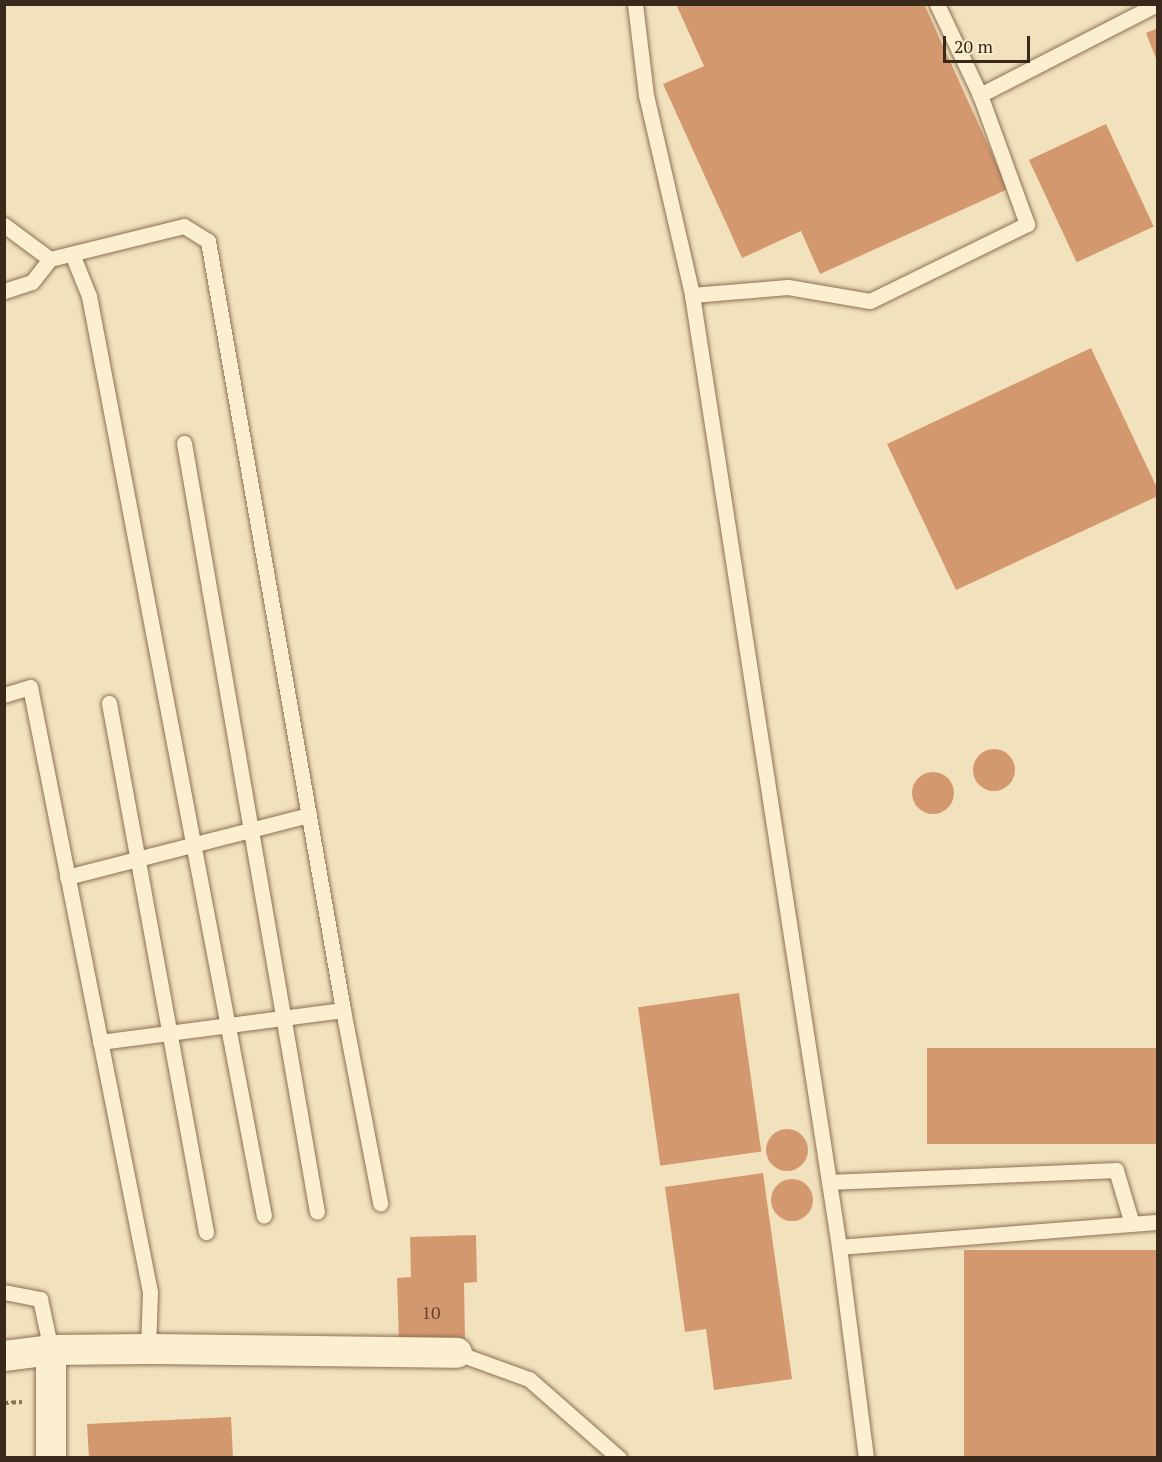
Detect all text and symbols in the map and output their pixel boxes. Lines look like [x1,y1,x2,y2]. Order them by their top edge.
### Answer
scale bar [946,24,1033,62]
text: 20 m [954,34,993,58]
house number: 10 [421,1301,441,1323]

